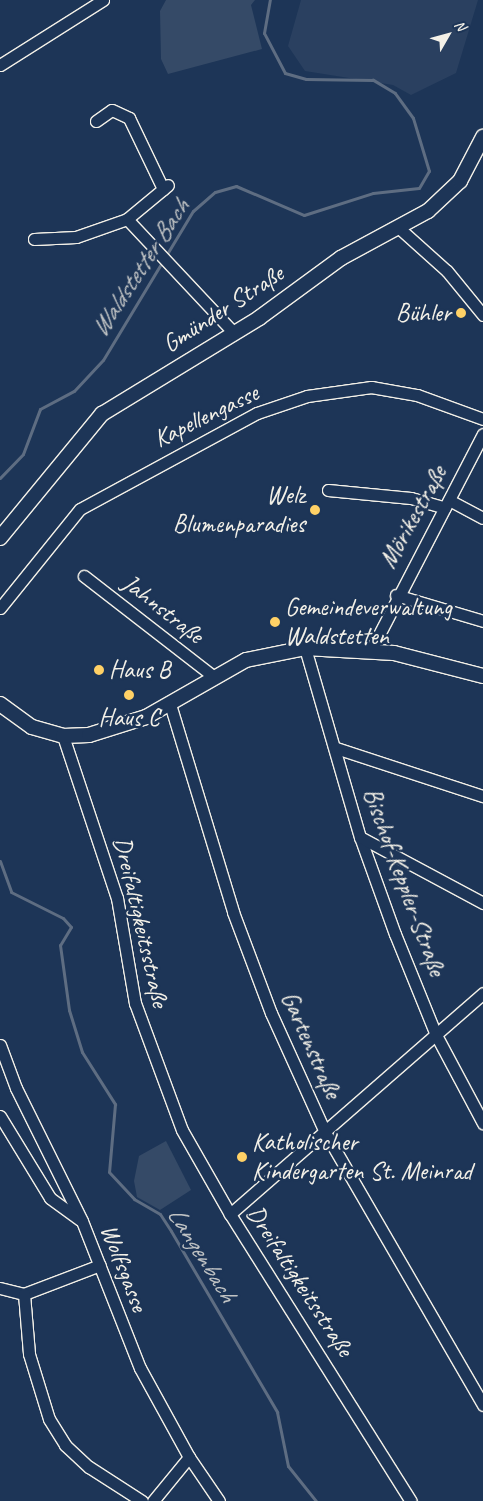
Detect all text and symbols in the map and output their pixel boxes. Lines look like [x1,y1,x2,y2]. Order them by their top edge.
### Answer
north arrow [423,10,473,60]
text: N [451,17,470,34]
water label: Waldstetter Bach [84,193,196,343]
street label: Gmünder Straße [157,259,289,359]
place label: Bühler [396,298,451,328]
marker: Bühler [455,307,467,319]
street label: Kapellengasse [149,378,263,454]
street label: Mörikestraße [373,461,453,573]
place label: Welz Blumenparadies [173,481,305,540]
marker: Welz Blumenparadies [309,504,321,516]
street label: Jahnstraße [116,568,210,650]
place label: Gemeindeverwaltung Waldstetten [285,593,452,652]
marker: Gemeindeverwaltung Waldstetten [269,616,281,628]
place label: Haus B [109,655,171,685]
marker: Haus B [93,664,105,676]
marker: Haus C [123,689,135,701]
place label: Haus C [99,703,159,733]
street label: Bischof-Keppler-Straße [356,784,452,980]
street label: Dreifaltigkeitsstraße [107,834,175,1010]
street label: Gartenstraße [274,987,348,1103]
place label: Katholischer Kindergarten St. Meinrad [252,1128,472,1187]
marker: Katholischer Kindergarten St. Meinrad [236,1151,248,1163]
street label: Dreifaltigkeitsstraße [240,1200,360,1362]
water label: Langenbach [161,1201,243,1307]
street label: Wolfsgasse [94,1220,154,1316]

